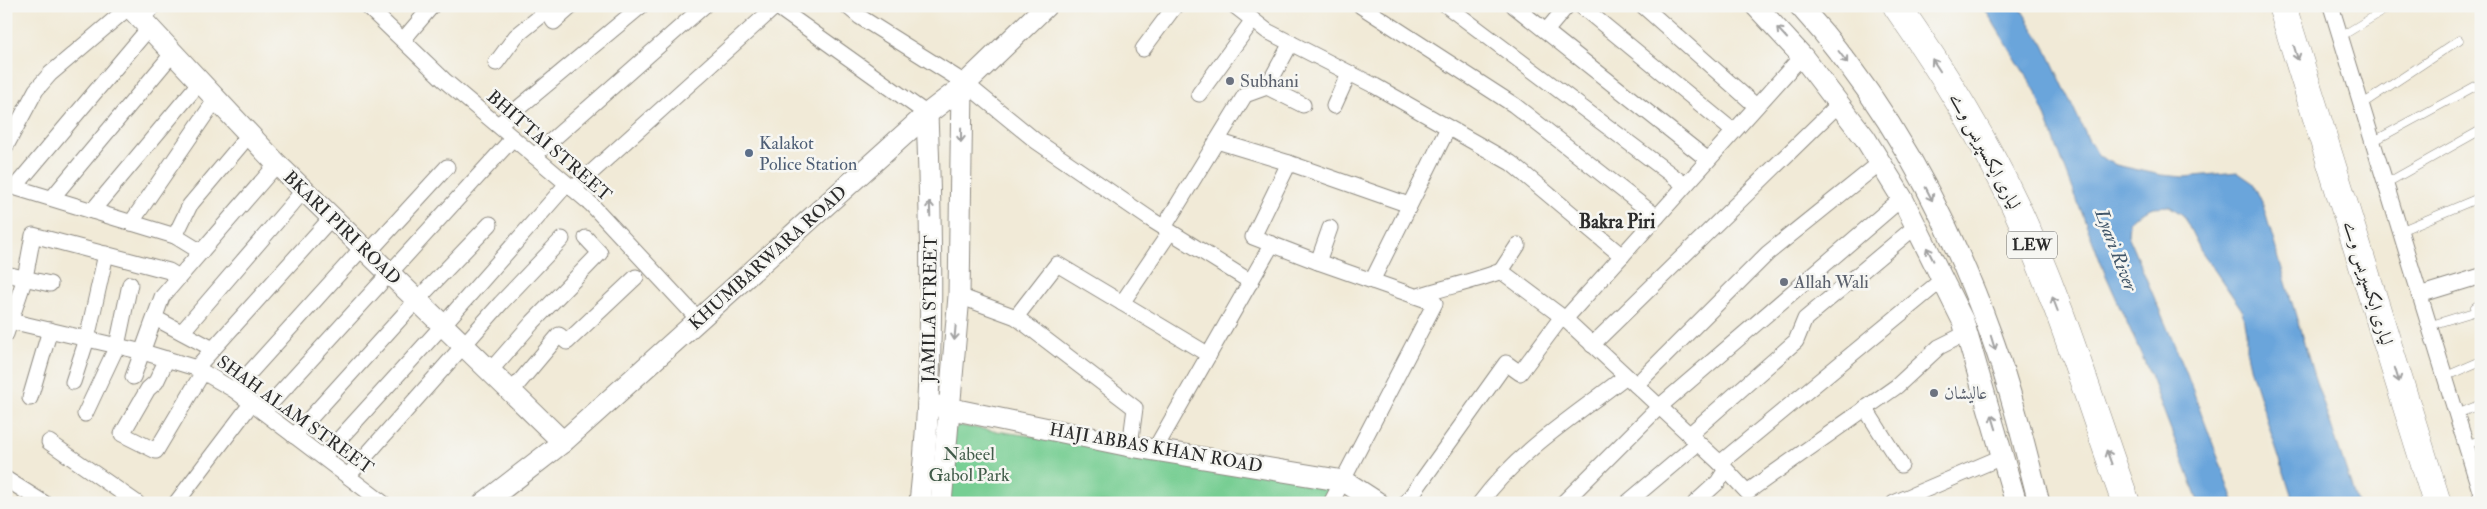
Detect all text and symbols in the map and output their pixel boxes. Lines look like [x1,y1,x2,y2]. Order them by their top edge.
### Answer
one-way arrow [1776,27,1788,40]
one-way arrow [2292,44,2302,60]
one-way arrow [1837,50,1848,63]
one-way arrow [1931,58,1941,72]
place label: Subhani [1240,70,1299,93]
marker: Subhani [1224,75,1236,87]
street label: BHITTAI STREET [482,85,617,207]
street label: لیاری ایکسپریس وے [1945,89,2025,213]
one-way arrow [956,127,966,143]
place label: Kalakot Police Station [759,132,857,176]
marker: Kalakot Police Station [743,147,755,159]
street label: BKARI PIRI ROAD [278,166,406,290]
street label: KHUMBARWARA ROAD [684,181,852,335]
one-way arrow [1925,186,1934,201]
one-way arrow [926,202,935,218]
water label: Lyari River [2089,205,2143,295]
district label: Bakra Piri [1579,210,1655,234]
street label: لیاری ایکسپریس وے [2338,218,2398,348]
road number: LEW [2007,232,2057,258]
street label: JAMILA STREET [917,234,943,384]
one-way arrow [1925,247,1934,262]
place label: Allah Wali [1793,271,1869,294]
marker: Allah Wali [1778,276,1790,288]
one-way arrow [2050,296,2059,312]
one-way arrow [951,324,960,340]
one-way arrow [1989,335,1999,351]
street label: SHAH ALAM STREET [212,351,378,480]
one-way arrow [2392,367,2402,383]
place label: عالیشان [1944,382,1987,405]
marker: عالیشان [1928,387,1940,399]
one-way arrow [1988,414,1998,430]
street label: HAJI ABBAS KHAN ROAD [1048,418,1264,478]
park label: Nabeel Gabol Park [928,443,1010,487]
one-way arrow [2104,450,2113,465]

